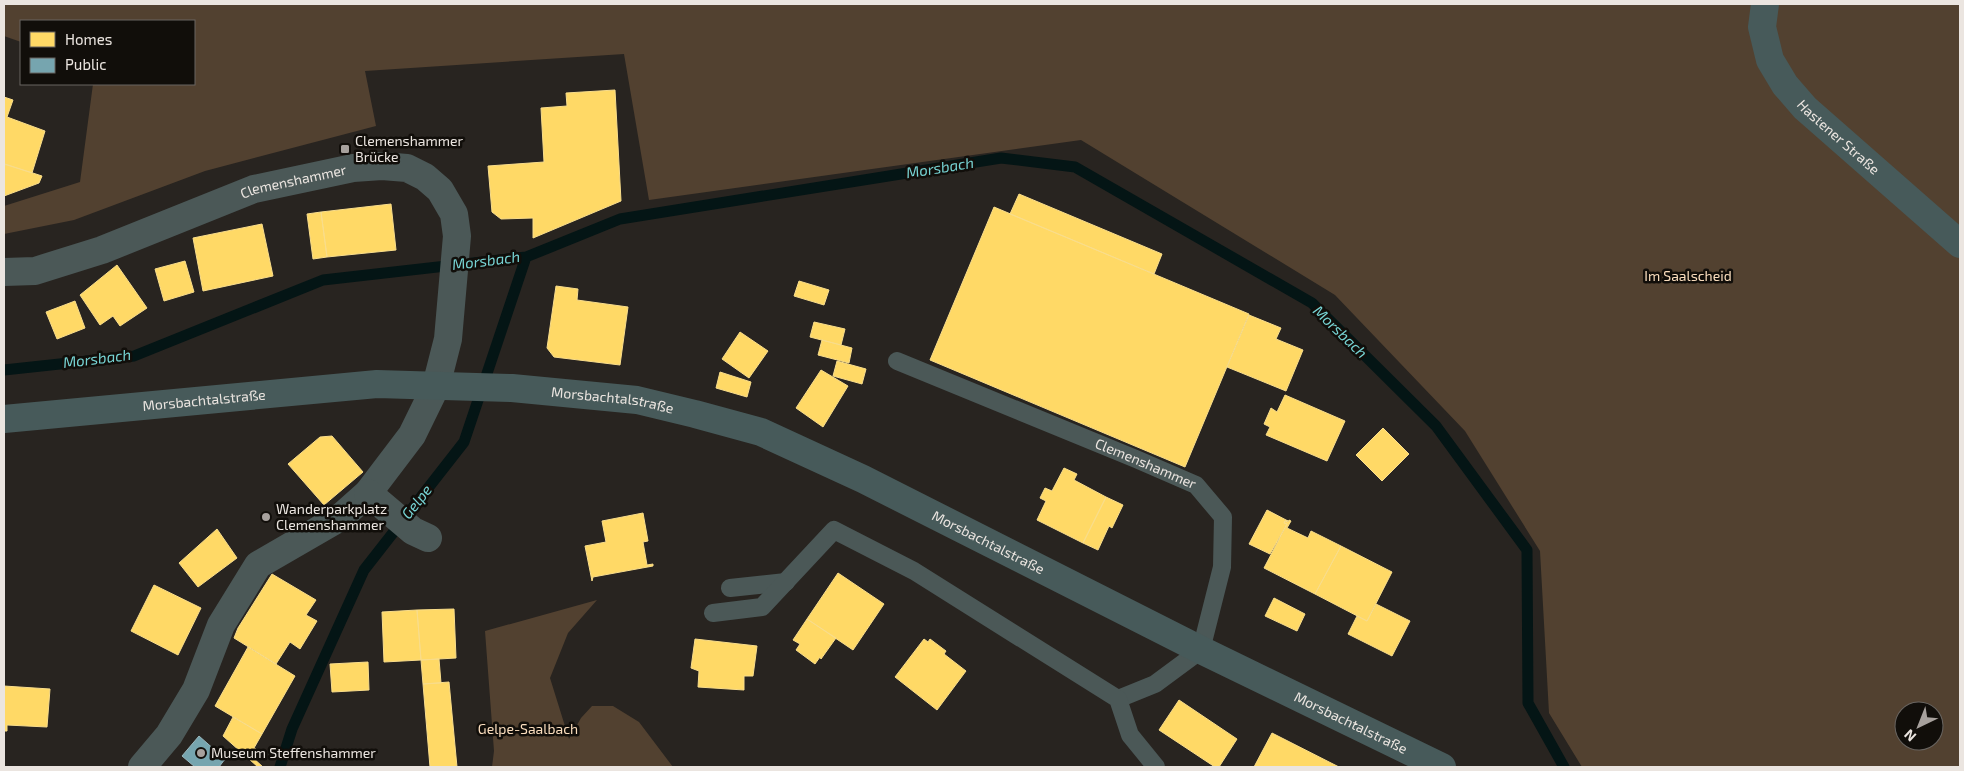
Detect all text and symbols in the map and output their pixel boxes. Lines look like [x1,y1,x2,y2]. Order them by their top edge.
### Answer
legend [20,20,195,85]
text: Homes [65,30,112,48]
text: Public [65,55,106,73]
street label: Hastener Straße [1794,96,1883,178]
place label: Clemenshammer Brücke [355,132,464,165]
marker: Clemenshammer Brücke [339,143,351,155]
water label: Morsbach [905,153,975,181]
street label: Clemenshammer [238,161,348,202]
water label: Morsbach [451,247,521,273]
park label: Im Saalscheid [1644,267,1732,284]
water label: Morsbach [1310,301,1372,361]
water label: Morsbach [62,345,132,371]
street label: Morsbachtalstraße [551,383,676,417]
street label: Morsbachtalstraße [142,385,266,414]
street label: Clemenshammer [1093,434,1199,492]
water label: Gelpe [397,481,435,522]
place label: Wanderparkplatz Clemenshammer [276,500,387,533]
street label: Morsbachtalstraße [929,506,1047,577]
marker: Wanderparkplatz Clemenshammer [260,511,272,523]
street label: Morsbachtalstraße [1292,688,1410,757]
north arrow [1894,701,1944,751]
park label: Gelpe-Saalbach [478,720,578,737]
text: N [1900,726,1919,746]
place label: Museum Steffenshammer [211,744,376,761]
marker: Museum Steffenshammer [195,747,207,759]

